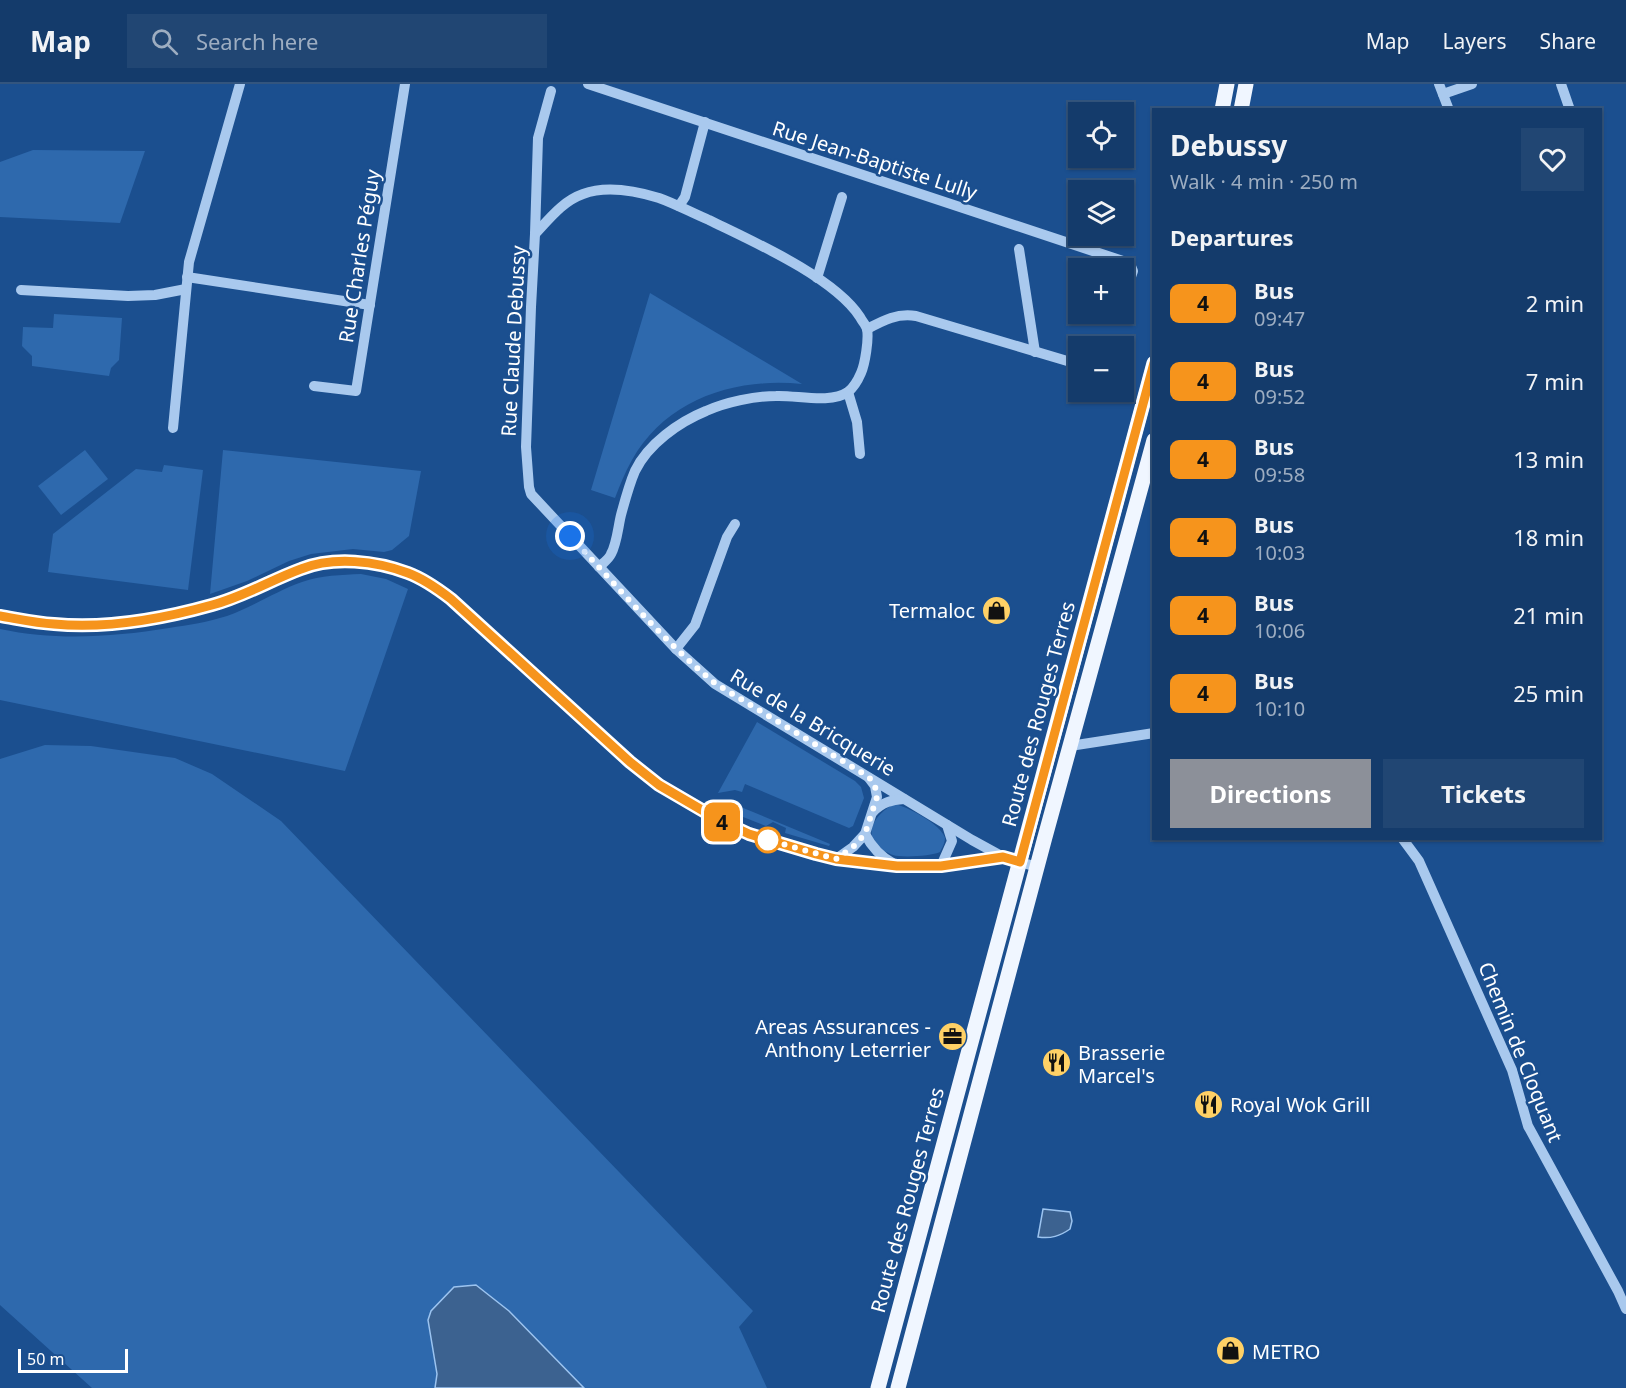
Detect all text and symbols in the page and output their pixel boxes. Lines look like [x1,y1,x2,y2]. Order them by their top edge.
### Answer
search box [127,14,547,68]
text: Map [30,22,91,60]
icon: search [148,25,181,58]
text: Search here [196,26,318,56]
text: Map [1366,27,1410,55]
text: Layers [1443,27,1507,55]
text: Share [1540,27,1596,55]
map controls [1068,102,1134,402]
button: locate [1068,102,1134,168]
street label: Rue Jean-Baptiste Lully [769,114,981,206]
text: Debussy [1170,126,1287,164]
button: heart [1521,128,1584,191]
street label: Rue Charles Péguy [332,167,386,345]
text: Walk · 4 min · 250 m [1170,168,1358,195]
button: layers [1068,180,1134,246]
text: Departures [1170,222,1294,252]
street label: Rue Claude Debussy [495,244,532,437]
button: + [1068,258,1134,324]
text: Bus [1254,275,1294,305]
text: 2 min [1526,288,1584,318]
text: 4 [1197,289,1209,317]
text: 09:47 [1254,305,1305,332]
button: − [1068,336,1134,402]
text: Bus [1254,353,1294,383]
text: 7 min [1526,366,1584,396]
text: 4 [1197,367,1209,395]
text: 09:52 [1254,383,1305,410]
text: Bus [1254,431,1294,461]
text: 13 min [1513,444,1584,474]
text: 4 [1197,445,1209,473]
text: 09:58 [1254,461,1305,488]
text: Bus [1254,509,1294,539]
your location [555,521,585,551]
text: 18 min [1513,522,1584,552]
text: 4 [1197,523,1209,551]
text: 10:03 [1254,539,1305,566]
text: Bus [1254,587,1294,617]
shop icon: Termaloc [980,594,1012,626]
place label: Termaloc [889,597,975,624]
street label: Route des Rouges Terres [995,598,1081,830]
text: 21 min [1513,600,1584,630]
text: 4 [1197,601,1209,629]
text: 10:06 [1254,617,1305,644]
street label: Rue de la Bricquerie [725,662,901,782]
text: Bus [1254,665,1294,695]
text: 25 min [1513,678,1584,708]
text: 4 [1197,679,1209,707]
text: 10:10 [1254,695,1305,722]
button: Directions [1170,759,1371,828]
button: Tickets [1383,759,1584,828]
line badge: 4 [702,802,742,842]
text: 4 [716,808,728,836]
unlabelled marker [755,827,781,853]
street label: Chemin de Cloquant [1473,958,1569,1146]
place label: Areas Assurances - Anthony Leterrier [755,1013,931,1063]
office icon: Areas Assurances - Anthony Leterrier [936,1021,968,1053]
place label: Brasserie Marcel's [1078,1039,1165,1089]
restaurant icon: Brasserie Marcel's [1041,1047,1073,1079]
street label: Route des Rouges Terres [864,1084,950,1316]
restaurant icon: Royal Wok Grill [1193,1088,1225,1120]
place label: Royal Wok Grill [1230,1091,1370,1118]
shop icon: METRO [1215,1335,1247,1367]
place label: METRO [1252,1338,1320,1365]
scale bar [18,1346,128,1374]
text: 50 m [27,1348,64,1370]

